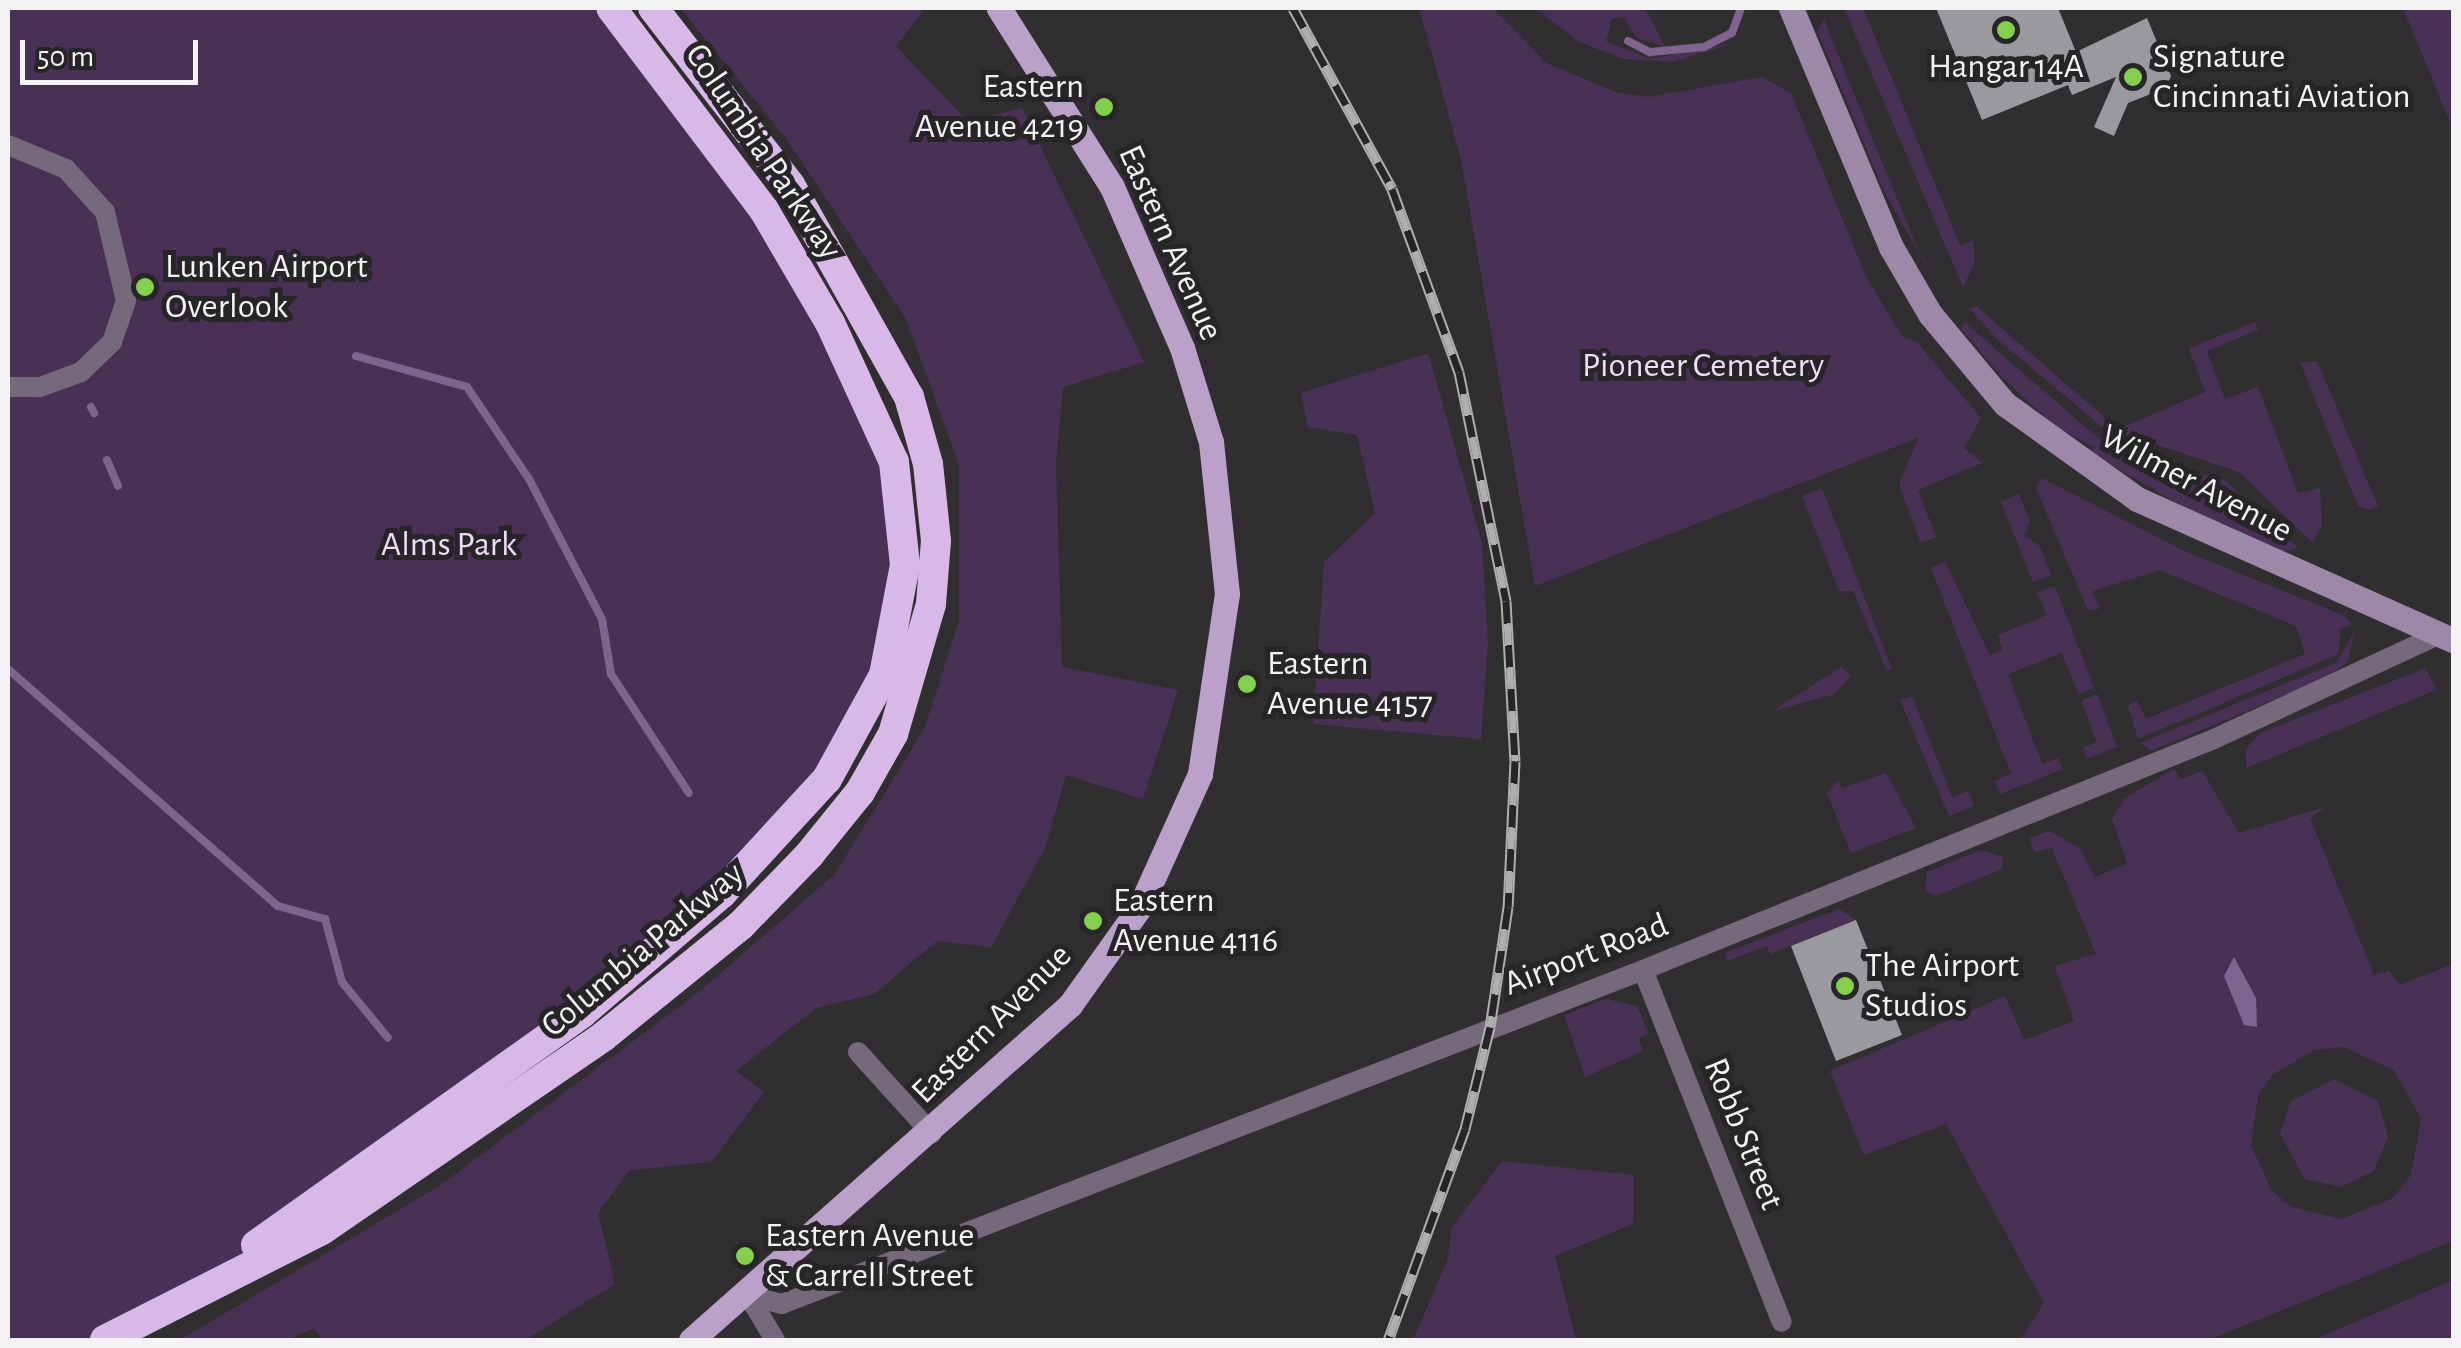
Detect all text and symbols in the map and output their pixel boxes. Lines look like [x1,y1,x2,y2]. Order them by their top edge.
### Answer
marker: Hangar 14A [1995,19,2017,41]
scale bar [25,20,202,82]
street label: Columbia Parkway [675,36,851,268]
place label: Signature Cincinnati Aviation [2153,36,2411,118]
text: 50 m [37,42,94,72]
place label: Hangar 14A [1928,46,2084,88]
place label: Eastern Avenue 4219 [915,66,1084,148]
marker: Signature Cincinnati Aviation [2122,66,2144,88]
marker: Eastern Avenue 4219 [1093,96,1115,118]
street label: Eastern Avenue [1108,139,1232,347]
place label: Lunken Airport Overlook [165,246,368,328]
marker: Lunken Airport Overlook [134,276,156,298]
park label: Pioneer Cemetery [1582,345,1824,387]
street label: Wilmer Avenue [2093,416,2299,552]
park label: Alms Park [381,524,517,566]
place label: Eastern Avenue 4157 [1267,643,1433,725]
marker: Eastern Avenue 4157 [1236,673,1258,695]
street label: Columbia Parkway [533,853,753,1047]
place label: Eastern Avenue 4116 [1113,880,1278,962]
street label: Airport Road [1498,904,1674,1006]
marker: Eastern Avenue 4116 [1082,910,1104,932]
street label: Eastern Avenue [903,935,1081,1113]
place label: The Airport Studios [1865,945,2019,1027]
marker: The Airport Studios [1834,975,1856,997]
street label: Robb Street [1694,1052,1792,1216]
place label: Eastern Avenue & Carrell Street [765,1215,974,1297]
marker: Eastern Avenue & Carrell Street [734,1245,756,1267]

